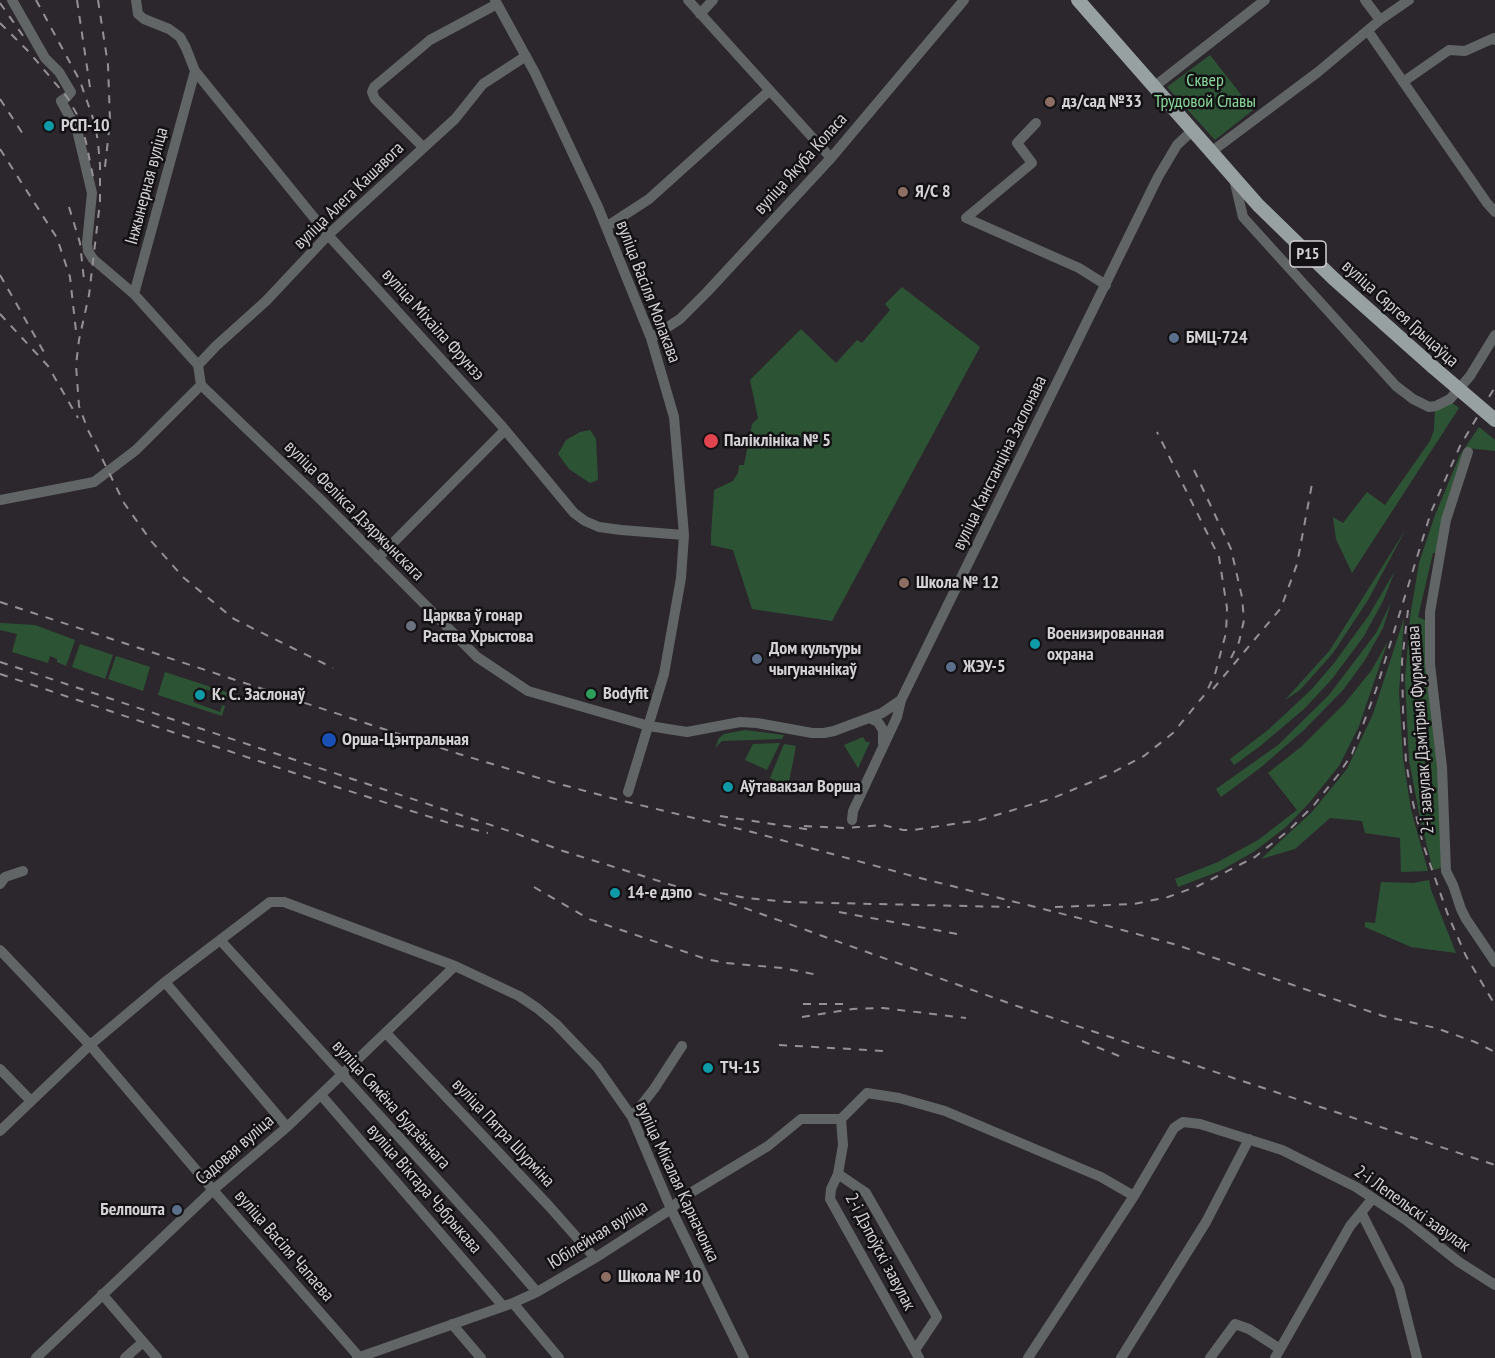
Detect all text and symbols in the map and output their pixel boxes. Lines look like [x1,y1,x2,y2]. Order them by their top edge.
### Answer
park label: Сквер Трудовой Славы [1154,70,1256,112]
place label: дз/сад №33 [1062,91,1142,113]
marker: дз/сад №33 [1043,95,1057,109]
street label: вуліца Якуба Коласа [750,109,852,219]
place label: РСП-10 [61,115,110,137]
marker: РСП-10 [42,119,56,133]
street label: Інжынерная вуліца [121,125,173,247]
street label: вуліца Алега Кашавога [289,138,409,254]
place label: Я/С 8 [915,181,951,203]
marker: Я/С 8 [896,185,910,199]
street label: вуліца Васіля Молакава [611,218,685,366]
road number: Р15 [1290,241,1326,267]
street label: вуліца Сяргея Грыцаўца [1337,256,1463,372]
street label: вуліца Міхаіла Фрунзэ [377,265,489,385]
place label: БМЦ-724 [1186,327,1248,349]
marker: БМЦ-724 [1167,331,1181,345]
street label: вуліца Канстанціна Заслонава [948,372,1052,554]
place label: Паліклініка № 5 [724,430,831,452]
marker: Паліклініка № 5 [702,432,720,450]
street label: вуліца Фелікса Дзяржынскага [280,437,428,585]
place label: Школа № 12 [916,572,999,594]
marker: Школа № 12 [897,576,911,590]
place label: Царква ў гонар Раства Хрыстова [423,605,533,648]
marker: Царква ў гонар Раства Хрыстова [404,619,418,633]
place label: Военизированная охрана [1047,623,1164,666]
street label: 2-і завулак Дзмітрыя Фурманава [1403,625,1439,835]
marker: Военизированная охрана [1028,637,1042,651]
place label: Дом культуры чыгуначнікаў [769,638,861,680]
marker: Дом культуры чыгуначнікаў [750,652,764,666]
place label: ЖЭУ-5 [963,656,1006,678]
marker: ЖЭУ-5 [944,660,958,674]
place label: Bodyfit [603,683,649,705]
place label: К. С. Заслонаў [212,684,305,706]
marker: Bodyfit [584,687,598,701]
marker: К. С. Заслонаў [193,688,207,702]
place label: Орша-Цэнтральная [342,729,469,751]
marker: Орша-Цэнтральная [320,731,338,749]
place label: Аўтавакзал Ворша [740,776,861,798]
marker: Аўтавакзал Ворша [721,780,735,794]
place label: 14-е дэпо [627,882,692,904]
marker: 14-е дэпо [608,886,622,900]
street label: вуліца Сямёна Будзённага [327,1036,455,1174]
place label: ТЧ-15 [720,1057,760,1079]
marker: ТЧ-15 [701,1061,715,1075]
street label: вуліца Пятра Шурміна [447,1074,559,1192]
street label: вуліца Мікалая Карначонка [630,1098,724,1266]
street label: Садовая вуліца [191,1110,279,1190]
street label: вуліца Віктара Чэбрыкава [362,1120,486,1258]
street label: 2-і Лепельскі завулак [1350,1161,1474,1257]
street label: вуліца Васіля Чапаева [230,1186,338,1306]
street label: 2-і Дэпоўскі завулак [840,1190,920,1314]
street label: Юбілейная вуліца [544,1196,652,1274]
place label: Белпошта [100,1199,165,1221]
marker: Белпошта [170,1203,184,1217]
place label: Школа № 10 [618,1266,701,1288]
marker: Школа № 10 [599,1270,613,1284]

